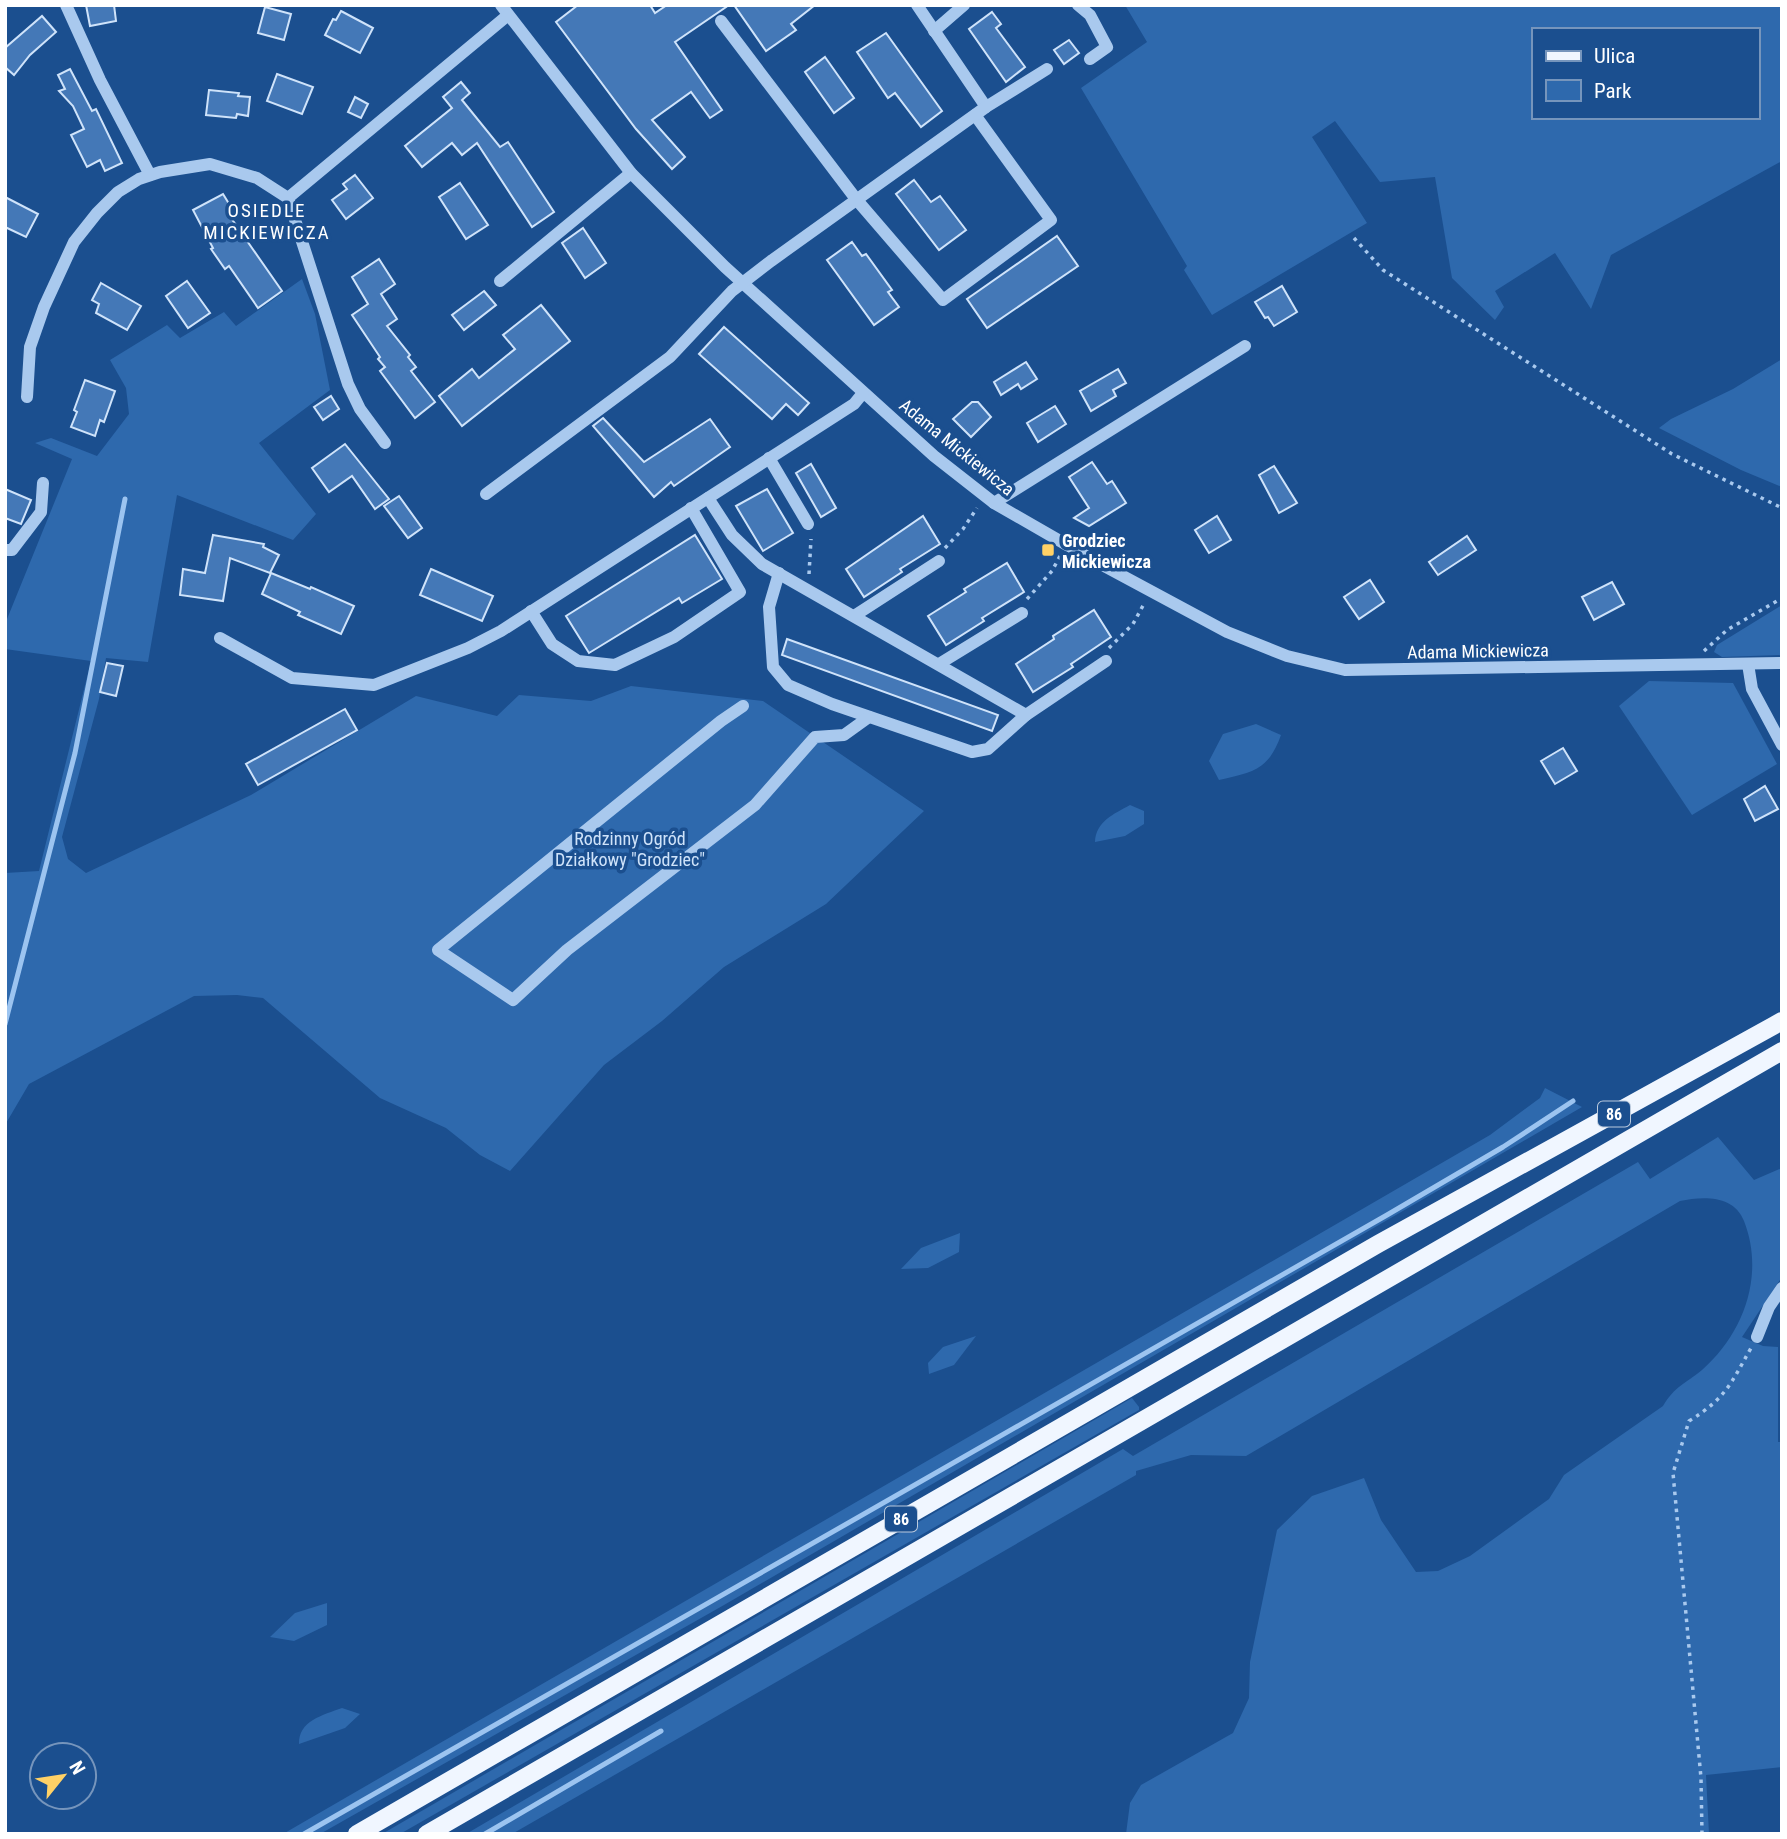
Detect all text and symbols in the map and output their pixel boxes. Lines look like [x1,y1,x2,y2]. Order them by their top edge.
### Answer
legend [1532,28,1759,119]
text: Ulica [1594,44,1635,68]
text: Park [1594,79,1632,103]
district label: OSIEDLE MICKIEWICZA [203,199,331,244]
street label: Adama Mickiewicza [895,394,1019,500]
place label: Grodziec Mickiewicza [1062,530,1151,572]
marker: Grodziec Mickiewicza [1040,542,1056,558]
street label: Adama Mickiewicza [1407,639,1549,663]
park label: Rodzinny Ogród Działkowy "Grodziec" [555,828,705,870]
road number: 86 [1598,1102,1630,1126]
road number: 86 [885,1506,917,1532]
north arrow [28,1741,98,1811]
text: N [64,1757,90,1779]

